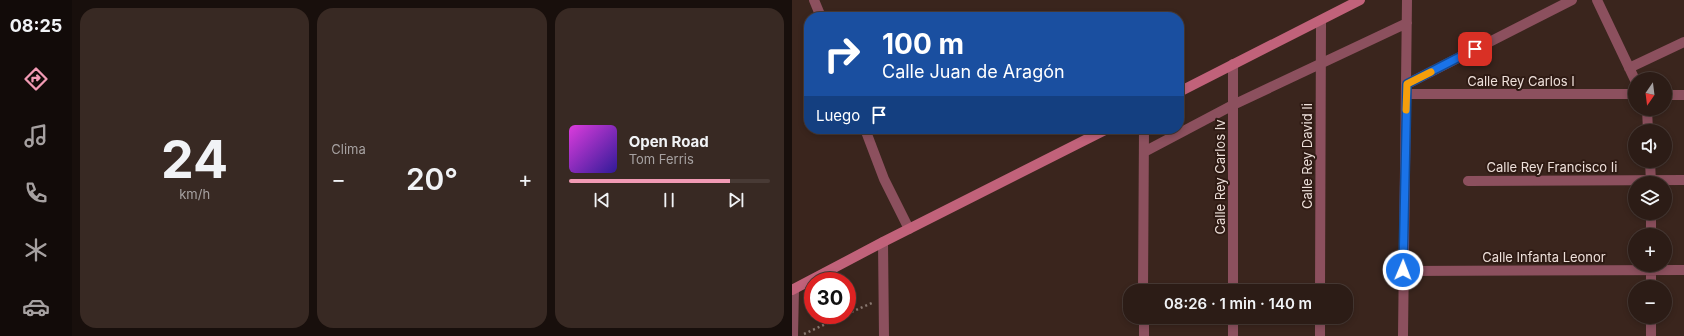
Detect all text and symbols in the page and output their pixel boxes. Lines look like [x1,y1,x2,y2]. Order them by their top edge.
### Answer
text: 08:25 [10,15,62,36]
text: 100 m [882,27,964,61]
icon: right [816,28,868,80]
pin [1458,32,1492,66]
icon: arrive [1464,38,1486,60]
text: Calle Juan de Aragón [882,61,1065,82]
icon: directions [22,65,50,93]
north arrow [1628,72,1672,116]
map controls [1628,72,1672,324]
street label: Calle Rey Carlos I [1467,73,1575,89]
street label: Calle Rey David Ii [1299,103,1315,209]
icon: arrive [868,104,890,126]
text: Luego [816,106,860,125]
street label: Calle Rey Carlos Iv [1212,119,1228,235]
icon: music [22,122,50,150]
button: sound [1628,124,1672,168]
text: 24 [161,128,228,191]
text: Open Road [629,132,709,151]
text: Clima [331,141,366,157]
text: Tom Ferris [629,151,694,167]
street label: Calle Rey Francisco Ii [1487,159,1617,175]
text: 20° [406,161,458,197]
text: − [331,166,346,192]
text: + [518,166,533,192]
button: layers [1628,176,1672,220]
icon: phone [22,179,50,207]
text: km/h [179,186,210,202]
icon: previous [591,189,613,211]
icon: pause [658,189,680,211]
icon: next [725,189,747,211]
button: + [1628,228,1672,272]
icon: climate [22,236,50,264]
position arrow [1382,249,1424,291]
street label: Calle Infanta Leonor [1482,249,1606,265]
speed limit sign: 30 [804,272,856,324]
button: − [1628,280,1672,324]
icon: car [22,293,50,321]
text: 08:26 · 1 min · 140 m [1164,294,1312,313]

